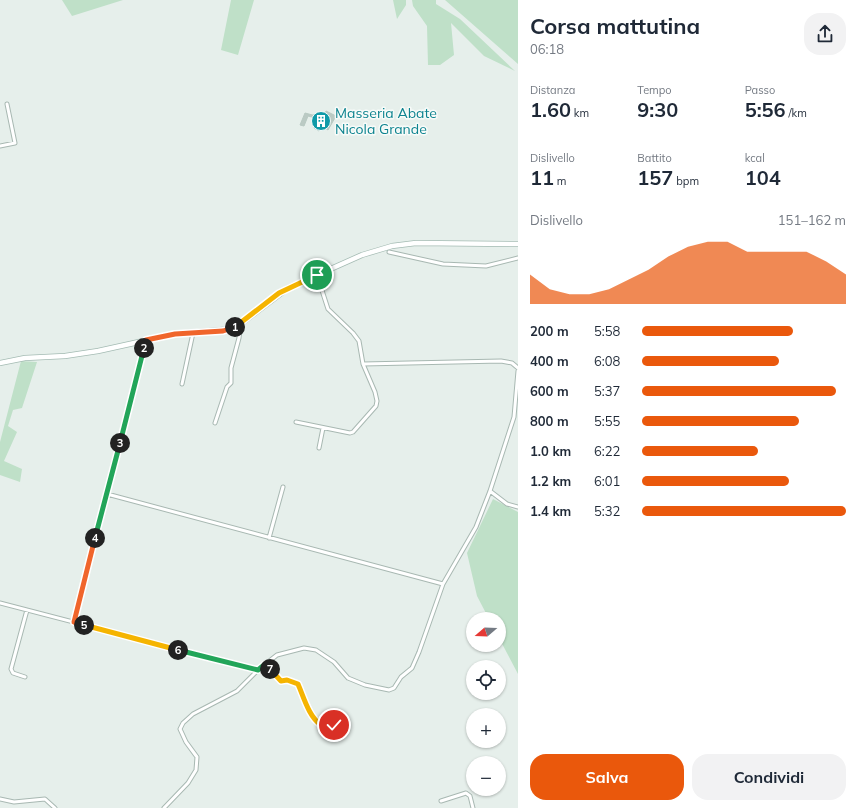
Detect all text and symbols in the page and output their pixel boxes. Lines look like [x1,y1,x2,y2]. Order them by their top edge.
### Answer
text: Corsa mattutina [530,12,700,40]
button: share [804,13,846,55]
text: 06:18 [530,41,564,57]
text: Distanza [530,83,575,97]
text: Tempo [637,83,672,97]
text: Passo [745,83,775,97]
text: 1.60 [530,97,571,122]
text: 9:30 [637,97,678,122]
text: 5:56 [745,97,786,122]
place label: Masseria Abate Nicola Grande [335,104,437,138]
text: km [571,106,589,120]
text: /km [786,106,807,120]
building icon: Masseria Abate Nicola Grande [310,110,332,132]
text: Dislivello [530,151,575,165]
text: Battito [637,151,672,165]
text: kcal [745,151,765,165]
text: 11 [530,165,554,190]
text: 157 [637,165,673,190]
text: 104 [745,165,781,190]
text: m [554,174,567,188]
text: bpm [673,174,699,188]
text: Dislivello [530,212,583,228]
text: 151–162 m [778,212,846,228]
pin [300,258,334,292]
icon: arrive [306,264,328,286]
pin: 1 [225,317,245,337]
text: 1 [232,320,238,334]
text: 200 m [530,323,569,339]
text: 5:58 [594,323,620,339]
pin: 2 [134,338,154,358]
text: 2 [141,341,147,355]
text: 400 m [530,353,569,369]
text: 6:08 [594,353,620,369]
text: 600 m [530,383,569,399]
text: 5:37 [594,383,620,399]
text: 800 m [530,413,569,429]
text: 5:55 [594,413,620,429]
pin: 3 [110,433,130,453]
text: 3 [117,436,123,450]
text: 1.0 km [530,443,571,459]
text: 6:22 [594,443,620,459]
text: 1.2 km [530,473,571,489]
text: 6:01 [594,473,620,489]
text: 1.4 km [530,503,571,519]
text: 5:32 [594,503,620,519]
pin: 4 [85,528,105,548]
text: 4 [92,531,98,545]
north arrow [466,612,506,652]
map controls [466,612,506,796]
pin: 5 [74,615,94,635]
text: 5 [81,618,87,632]
pin: 6 [168,640,188,660]
text: 6 [175,643,181,657]
pin: 7 [260,659,280,679]
button: locate [466,660,506,700]
text: 7 [267,662,273,676]
pin [317,708,351,742]
button: + [466,708,506,748]
icon: check [323,714,345,736]
button: Salva [530,754,684,800]
button: Condividi [692,754,846,800]
button: − [466,756,506,796]

